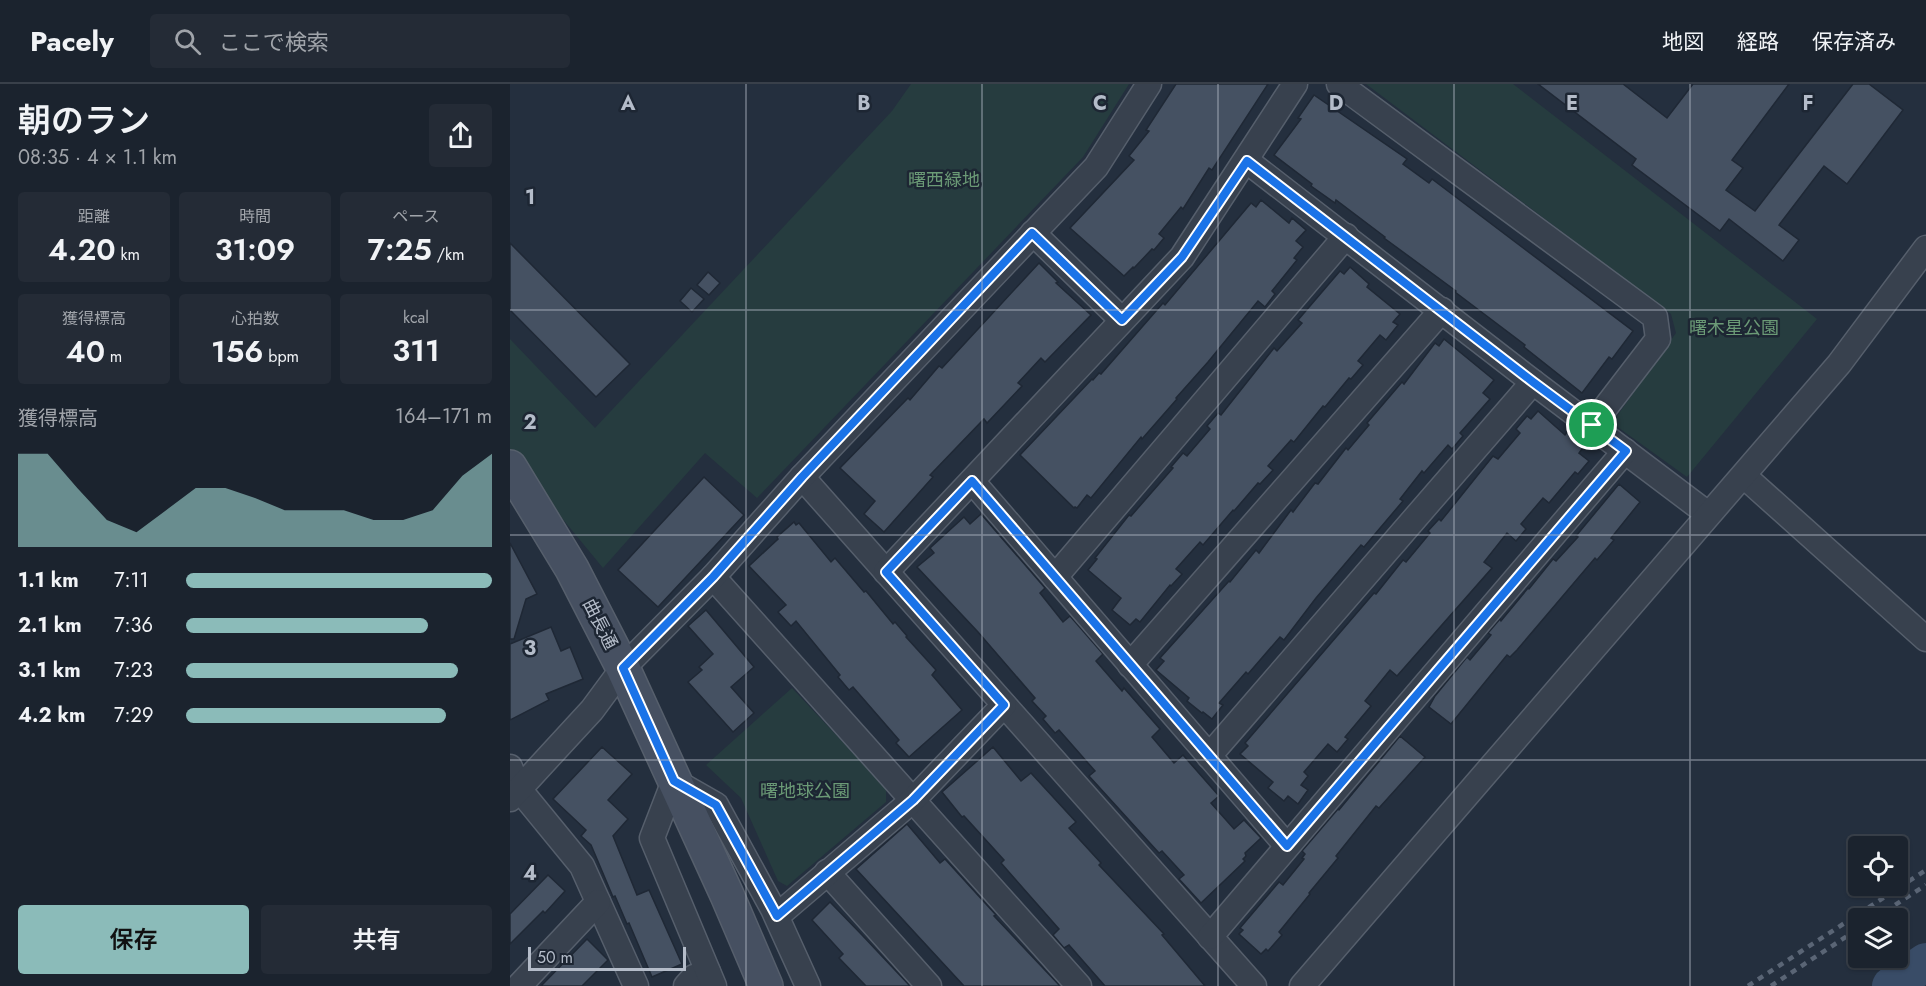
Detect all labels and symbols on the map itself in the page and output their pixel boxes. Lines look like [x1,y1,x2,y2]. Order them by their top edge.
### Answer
text: A [620,89,636,118]
text: B [857,89,871,118]
text: C [1093,89,1107,118]
text: D [1329,89,1343,118]
text: E [1566,89,1578,118]
text: F [1802,89,1814,118]
park label: 曙西緑地 [908,167,980,193]
text: 1 [525,183,535,212]
park label: 曙木星公園 [1689,315,1779,341]
pin [1566,399,1617,450]
text: 2 [523,408,537,437]
street label: 曲長通 [576,594,624,654]
text: 3 [524,634,536,663]
park label: 曙地球公園 [760,778,850,804]
text: 4 [523,859,537,888]
scale bar [528,944,686,972]

